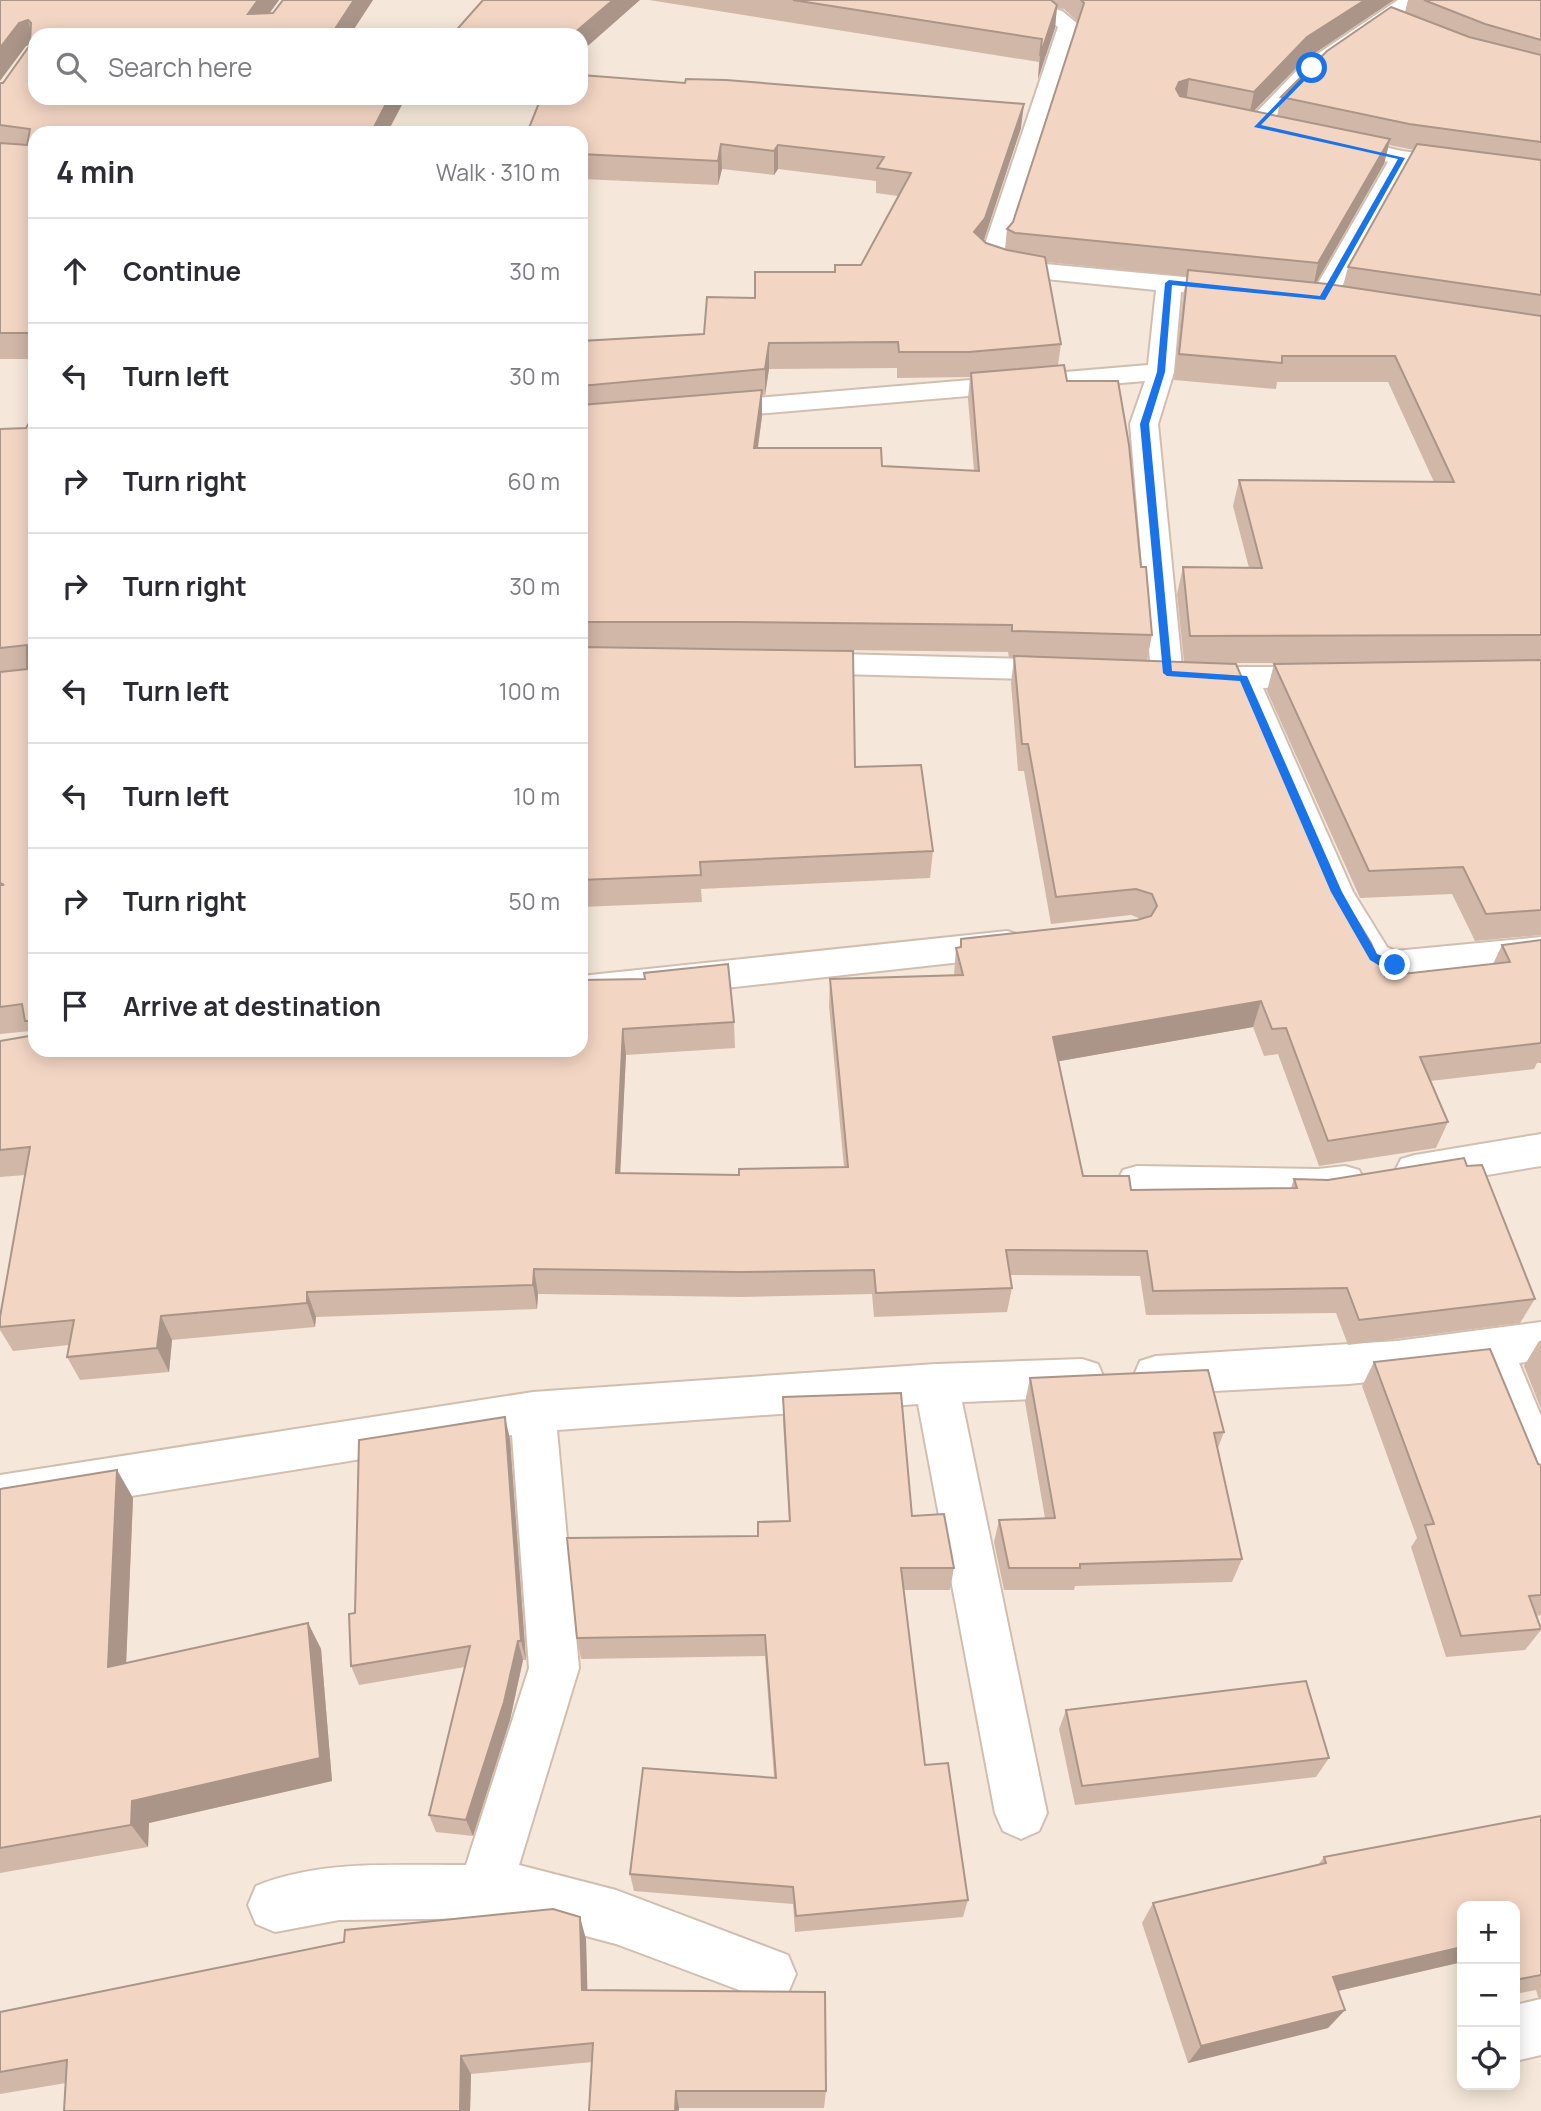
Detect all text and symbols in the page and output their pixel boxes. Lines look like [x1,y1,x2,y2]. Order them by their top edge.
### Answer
search box [28,28,588,105]
icon: search [52,48,90,86]
text: Search here [108,49,253,85]
route start [1296,52,1327,83]
text: 4 min [56,151,134,192]
text: Walk · 310 m [436,156,560,188]
icon: ahead [56,252,94,290]
text: Continue [123,253,241,289]
text: 30 m [509,255,560,287]
icon: left [56,357,94,395]
text: Turn left [123,358,230,394]
text: 30 m [509,360,560,392]
icon: right [56,462,94,500]
text: Turn right [123,463,247,499]
text: 60 m [508,465,560,497]
icon: right [56,567,94,605]
text: Turn right [123,568,247,604]
text: 30 m [509,570,560,602]
icon: left [56,672,94,710]
text: Turn left [123,673,230,709]
text: 100 m [499,675,560,707]
icon: left [56,777,94,815]
text: Turn left [123,778,230,814]
text: 10 m [513,780,560,812]
icon: right [56,882,94,920]
text: Turn right [123,883,247,919]
text: 50 m [509,885,560,917]
route end [1379,949,1410,980]
icon: arrive [56,987,94,1025]
text: Arrive at destination [123,988,381,1024]
map controls [1457,1901,1520,2090]
button: + [1457,1901,1520,1964]
button: − [1457,1964,1520,2027]
button: locate [1457,2027,1520,2090]

